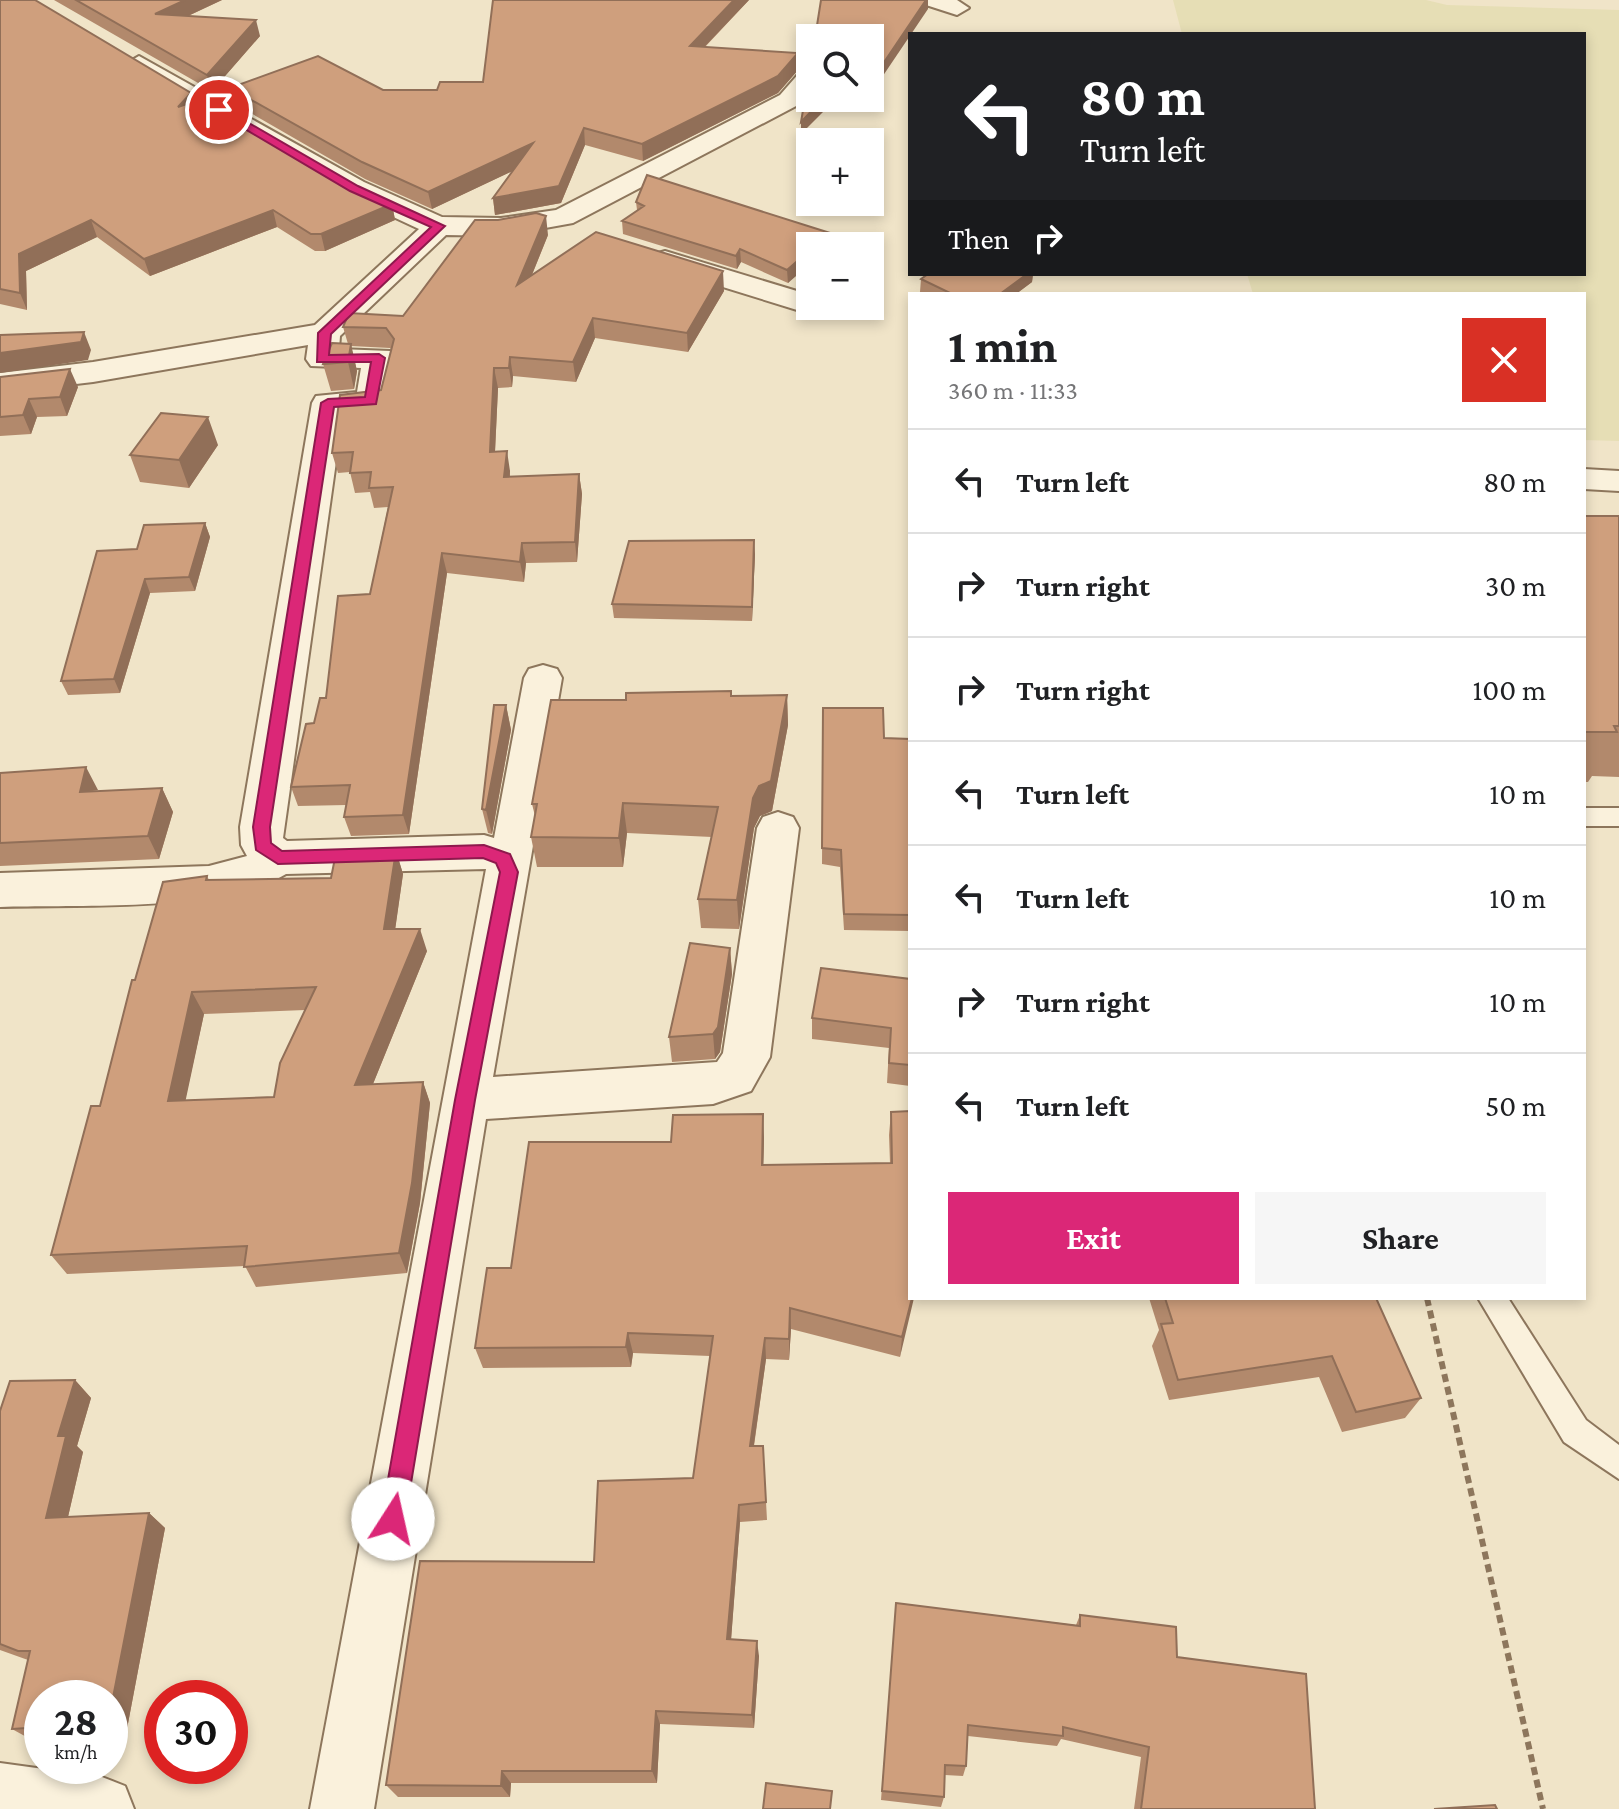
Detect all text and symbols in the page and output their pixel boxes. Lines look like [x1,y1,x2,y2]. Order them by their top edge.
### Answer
map controls [796,24,884,320]
button: search [796,24,884,112]
icon: left [948,64,1052,168]
text: 80 m [1080,65,1205,127]
pin [185,76,253,144]
icon: arrive [197,88,241,132]
button: + [796,128,884,216]
text: Turn left [1080,130,1205,170]
icon: right [1026,216,1070,260]
text: Then [948,222,1010,255]
button: − [796,232,884,320]
button: close [1462,318,1546,402]
text: 1 min [948,319,1057,372]
text: 360 m · 11:33 [948,376,1078,405]
icon: left [948,459,992,503]
text: Turn left [1016,465,1129,498]
text: 80 m [1483,465,1546,498]
icon: right [948,563,992,607]
text: Turn right [1016,569,1150,602]
text: 30 m [1485,569,1546,602]
icon: right [948,667,992,711]
text: Turn right [1016,673,1150,706]
text: 100 m [1472,673,1546,706]
icon: left [948,771,992,815]
text: Turn left [1016,777,1129,810]
text: 10 m [1489,777,1546,810]
icon: left [948,875,992,919]
text: Turn left [1016,881,1129,914]
text: 10 m [1489,881,1546,914]
icon: right [948,979,992,1023]
text: Turn right [1016,985,1150,1018]
text: 10 m [1489,985,1546,1018]
icon: left [948,1083,992,1127]
text: Turn left [1016,1089,1129,1122]
text: 50 m [1485,1089,1546,1122]
button: Exit [948,1192,1239,1284]
button: Share [1255,1192,1546,1284]
position arrow [351,1477,435,1561]
speed limit sign: 30 [144,1680,248,1784]
text: 28 [54,1699,98,1744]
text: km/h [54,1741,98,1763]

